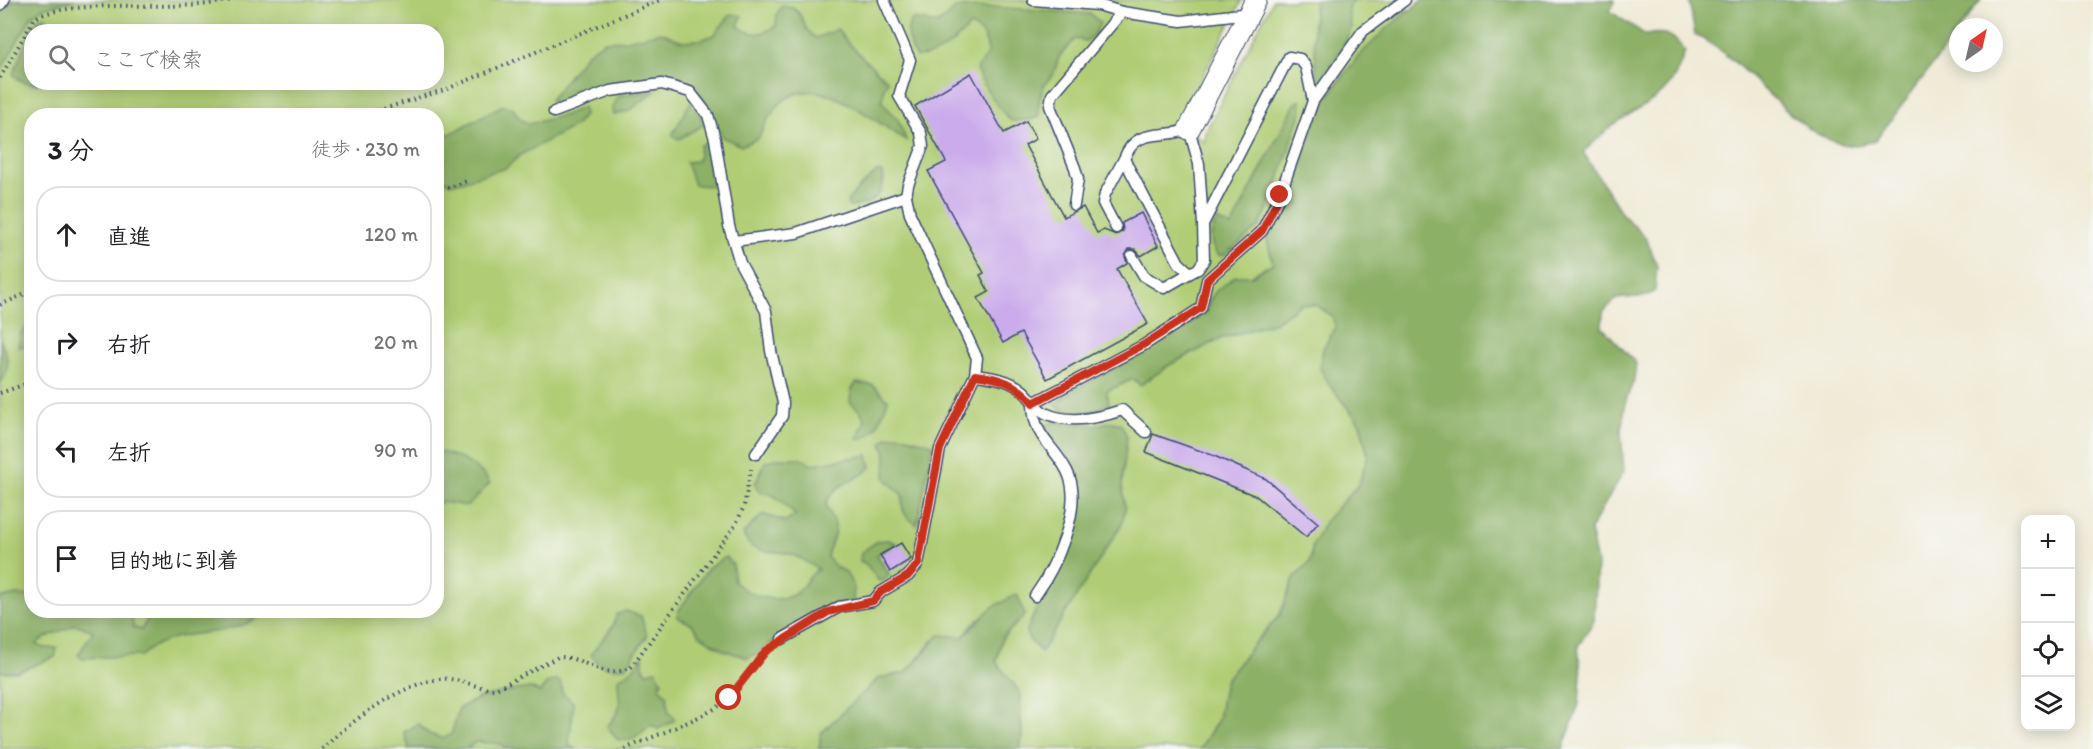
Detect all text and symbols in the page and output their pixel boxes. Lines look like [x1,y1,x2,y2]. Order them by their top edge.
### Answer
north arrow [1949,18,2003,72]
search box [24,24,444,90]
icon: search [45,41,78,74]
text: ここで検索 [93,46,203,73]
text: 3 分 [48,134,94,166]
text: 徒歩 · 230 m [311,137,420,161]
route end [1266,181,1292,207]
icon: ahead [50,218,83,251]
text: 120 m [365,222,418,246]
text: 直進 [107,223,151,250]
icon: right [50,326,83,359]
text: 20 m [374,330,418,354]
text: 右折 [107,331,151,358]
icon: left [50,434,83,467]
text: 90 m [374,438,418,462]
text: 左折 [107,439,151,466]
map controls [2021,515,2075,731]
button: + [2021,515,2075,569]
icon: arrive [50,542,83,575]
text: 目的地に到着 [107,547,239,574]
button: − [2021,569,2075,623]
button: locate [2021,623,2075,677]
button: layers [2021,677,2075,731]
route start [715,684,741,710]

